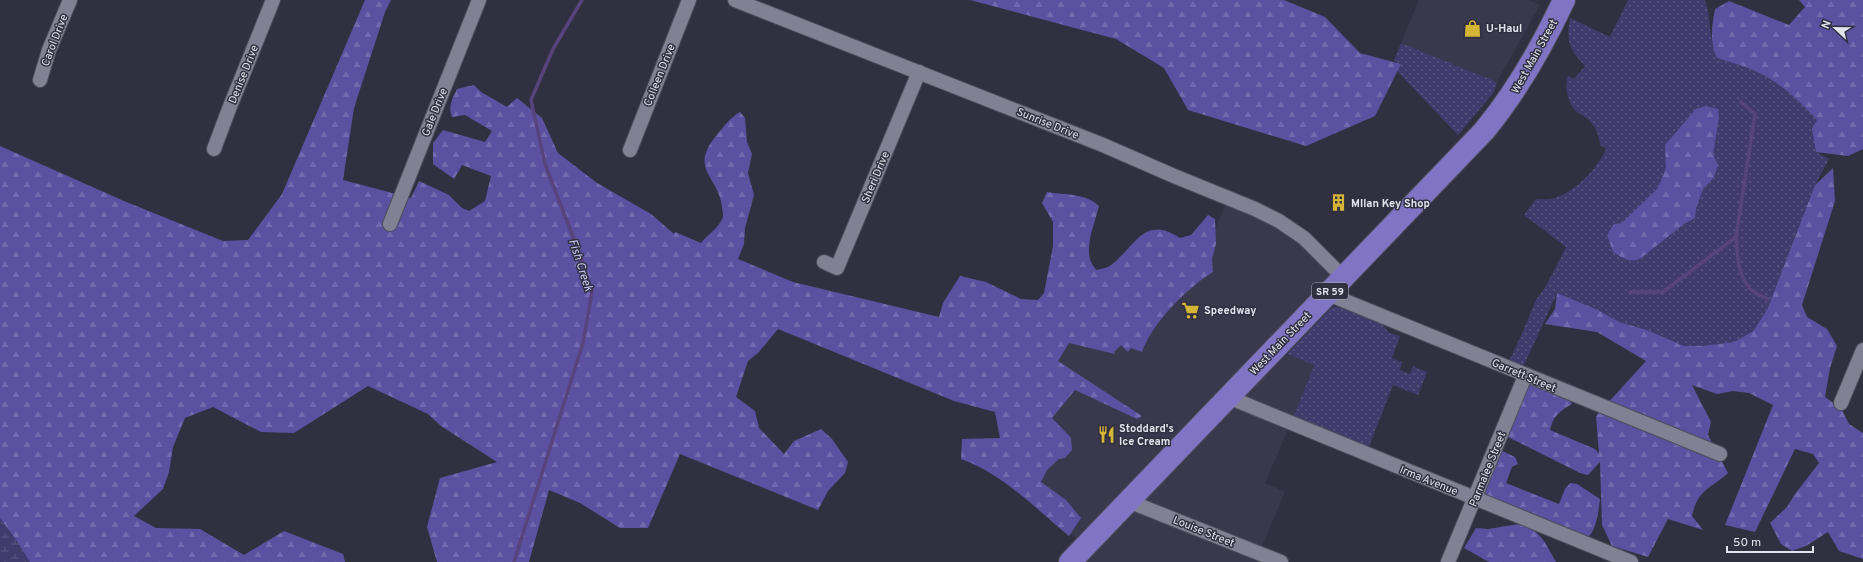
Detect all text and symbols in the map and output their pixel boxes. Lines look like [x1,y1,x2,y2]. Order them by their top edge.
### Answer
north arrow [1815,8,1855,48]
street label: Carol Drive [39,12,71,68]
street label: West Main Street [1509,17,1561,96]
shop icon: U-Haul [1463,18,1483,38]
text: N [1819,18,1835,31]
place label: U-Haul [1486,22,1522,36]
street label: Colleen Drive [641,42,679,109]
street label: Denise Drive [226,43,262,106]
street label: Gale Drive [419,86,451,139]
street label: Sunrise Drive [1014,105,1081,143]
street label: Sheri Drive [859,149,893,205]
building icon: MIlan Key Shop [1328,193,1348,213]
place label: MIlan Key Shop [1351,197,1430,211]
water label: Fish Creek [564,237,596,295]
road number: SR 59 [1312,283,1348,299]
supermarket icon: Speedway [1181,300,1201,320]
place label: Speedway [1204,304,1257,318]
street label: West Main Street [1247,309,1315,378]
street label: Garrett Street [1489,356,1558,396]
place label: Stoddard's Ice Cream [1119,422,1174,449]
restaurant icon: Stoddard's Ice Cream [1096,424,1116,444]
street label: Parmalee Street [1466,430,1509,509]
street label: Irma Avenue [1398,463,1460,499]
street label: Louise Street [1171,513,1236,551]
scale bar [1727,528,1813,554]
text: 50 m [1733,535,1761,551]

